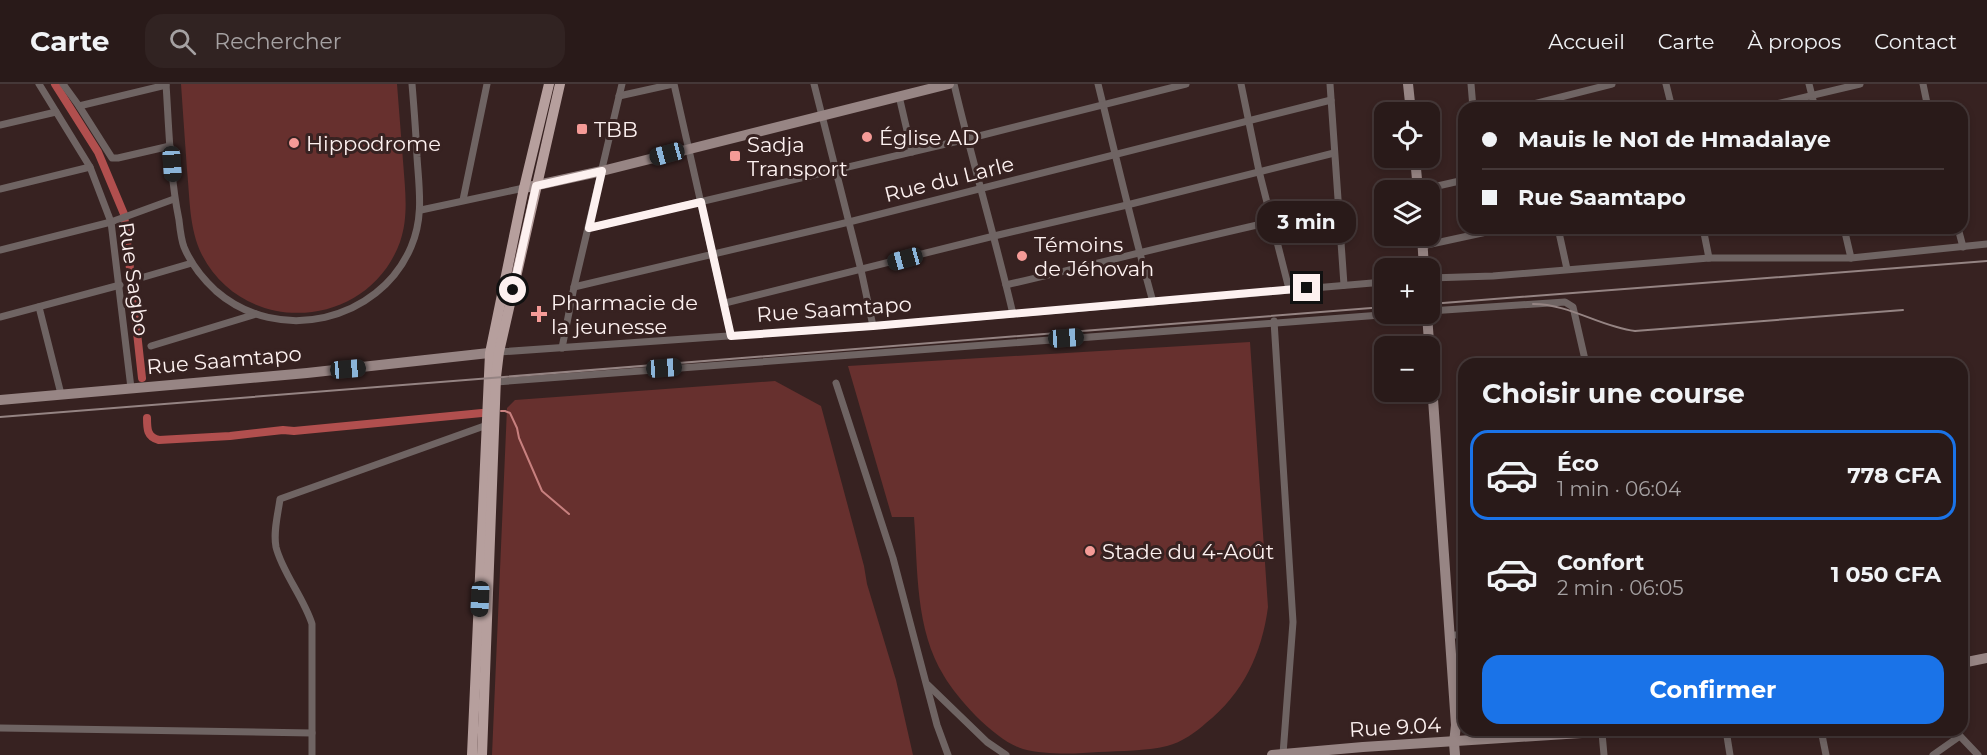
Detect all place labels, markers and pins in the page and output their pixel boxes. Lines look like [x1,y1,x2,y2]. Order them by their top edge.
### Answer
place label: TBB [594,117,638,142]
marker: TBB [575,122,589,136]
place label: Église AD [879,125,979,150]
marker: Église AD [860,130,874,144]
place label: Hippodrome [306,131,441,156]
place label: Sadja Transport [747,132,848,181]
marker: Hippodrome [287,136,301,150]
marker: Sadja Transport [728,149,742,163]
place label: Témoins de Jéhovah [1034,232,1154,281]
marker: Témoins de Jéhovah [1015,249,1029,263]
place label: Pharmacie de la jeunesse [551,290,698,339]
marker: Pharmacie de la jeunesse [532,307,546,321]
place label: Stade du 4-Août [1102,539,1274,564]
marker: Stade du 4-Août [1083,544,1097,558]

